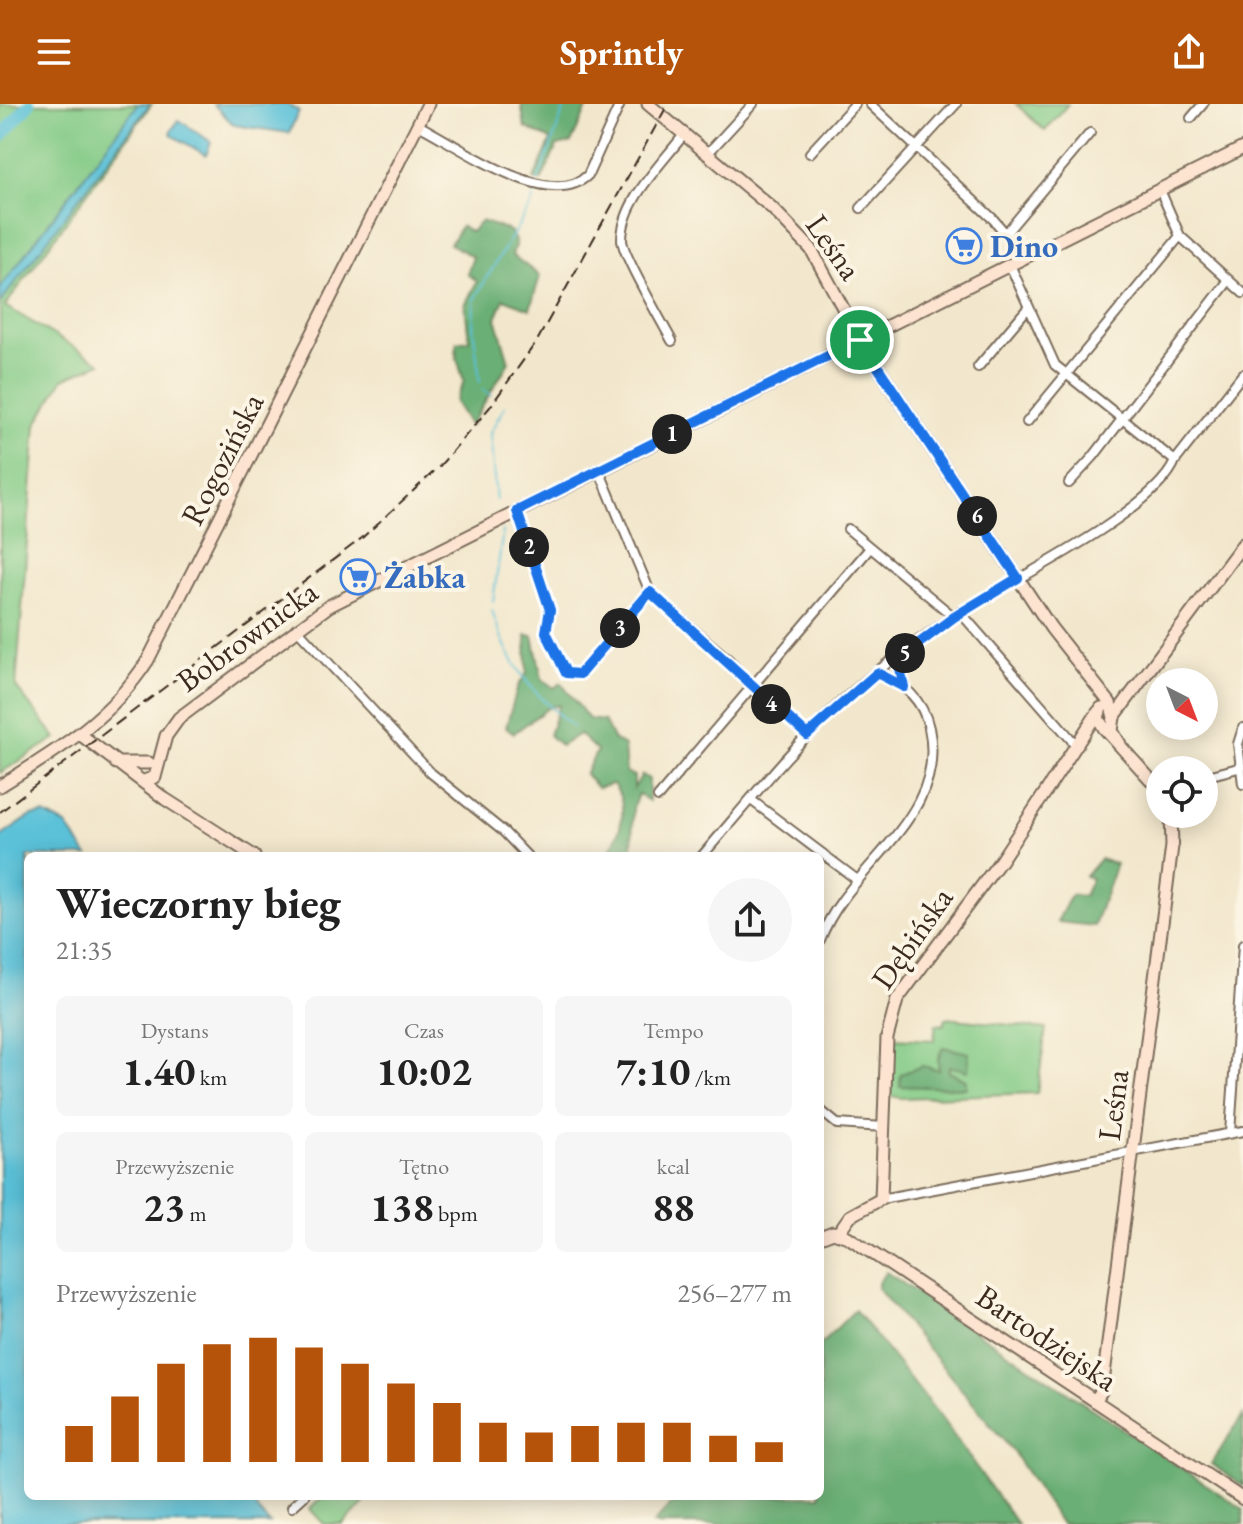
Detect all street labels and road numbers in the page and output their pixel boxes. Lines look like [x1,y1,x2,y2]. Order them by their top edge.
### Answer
street label: Leśna [796,206,872,288]
street label: Rogozińska [171,386,273,532]
street label: Bobrownicka [168,570,326,701]
street label: Dębińska [862,878,963,997]
street label: Leśna [1088,1067,1138,1143]
street label: Bartodziejska [968,1275,1126,1401]

